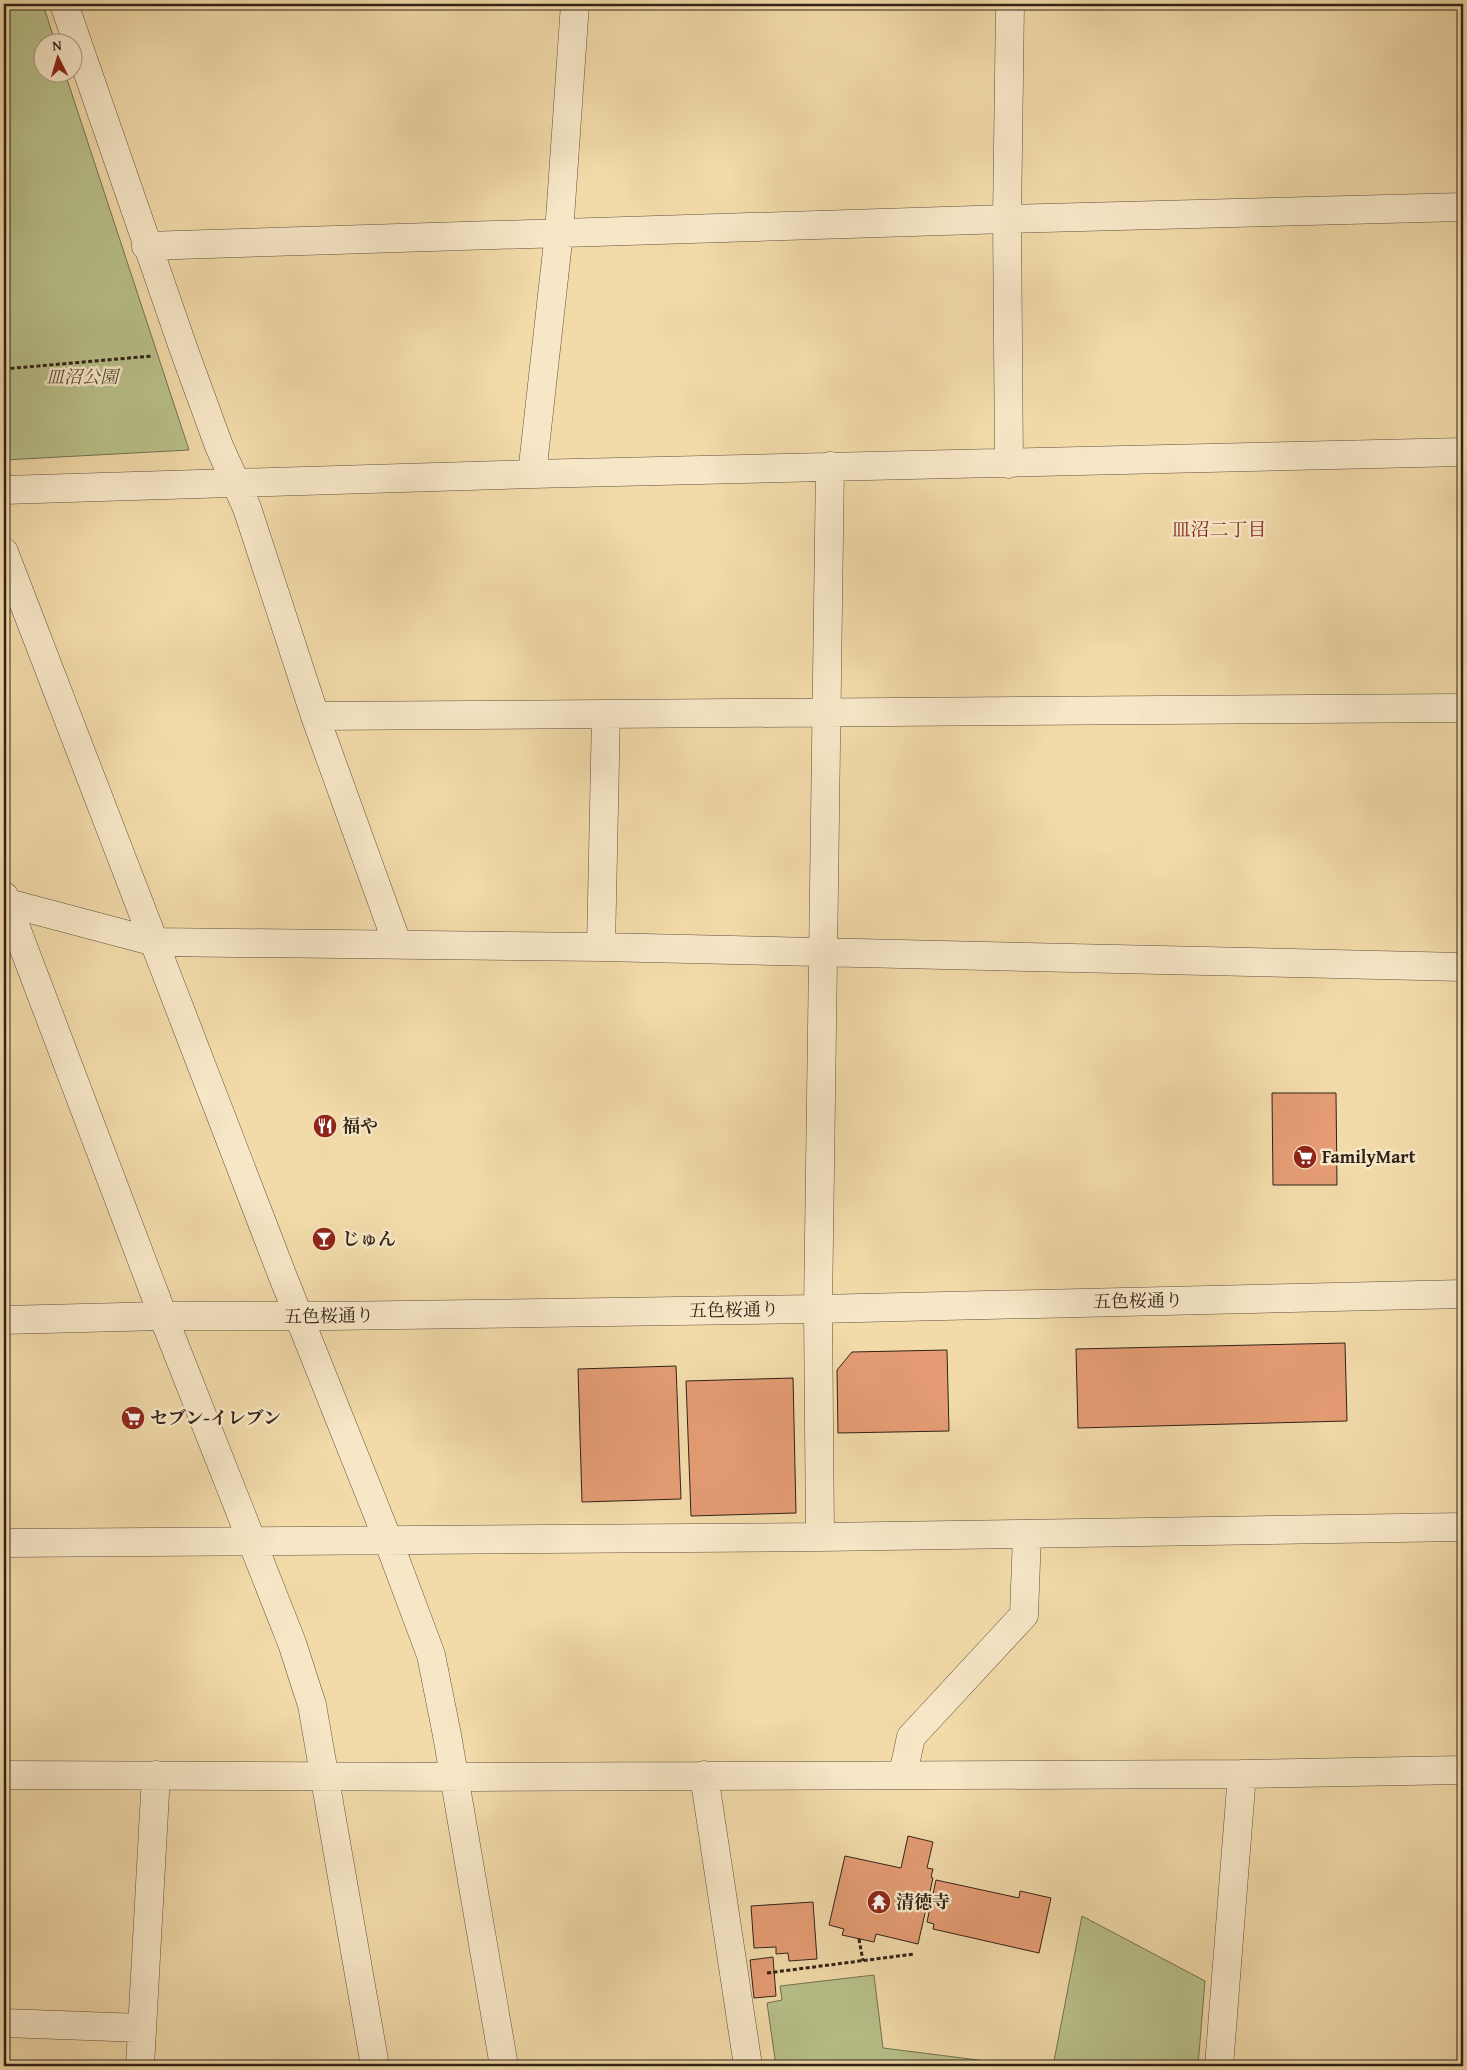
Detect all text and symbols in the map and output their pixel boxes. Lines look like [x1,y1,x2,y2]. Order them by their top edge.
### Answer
north arrow [32,32,82,82]
text: N [51,35,63,55]
park label: 皿沼公園 [46,363,121,390]
district label: 皿沼二丁目 [1171,515,1267,543]
place label: 福や [342,1112,378,1139]
restaurant icon: 福や [312,1113,338,1139]
place label: FamilyMart [1322,1143,1416,1170]
supermarket icon: FamilyMart [1292,1144,1318,1170]
place label: じゅん [342,1225,396,1252]
bar icon: じゅん [311,1226,337,1252]
street label: 五色桜通り [1093,1286,1183,1315]
street label: 五色桜通り [689,1295,779,1324]
street label: 五色桜通り [284,1301,374,1330]
place label: セブン-イレブン [150,1404,281,1431]
supermarket icon: セブン-イレブン [120,1405,146,1431]
place label: 清徳寺 [896,1888,950,1915]
temple icon: 清徳寺 [866,1889,892,1915]

